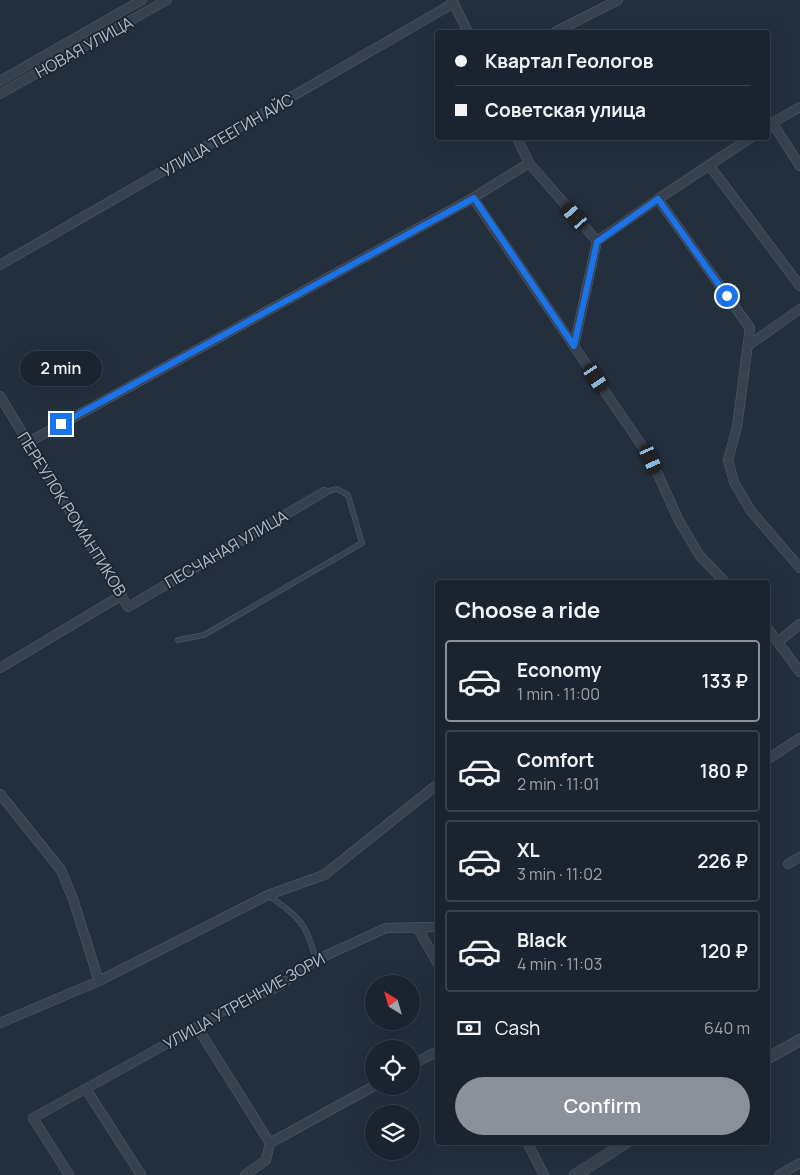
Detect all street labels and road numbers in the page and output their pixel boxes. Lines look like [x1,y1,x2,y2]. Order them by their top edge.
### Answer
street label: НОВАЯ УЛИЦА [31,11,137,83]
street label: УЛИЦА ТЕЕГИН АЙС [157,88,297,182]
street label: ПЕРЕУЛОК РОМАНТИКОВ [12,428,132,600]
street label: ПЕСЧАНАЯ УЛИЦА [160,505,292,593]
street label: УЛИЦА УТРЕННИЕ ЗОРИ [159,947,329,1055]

